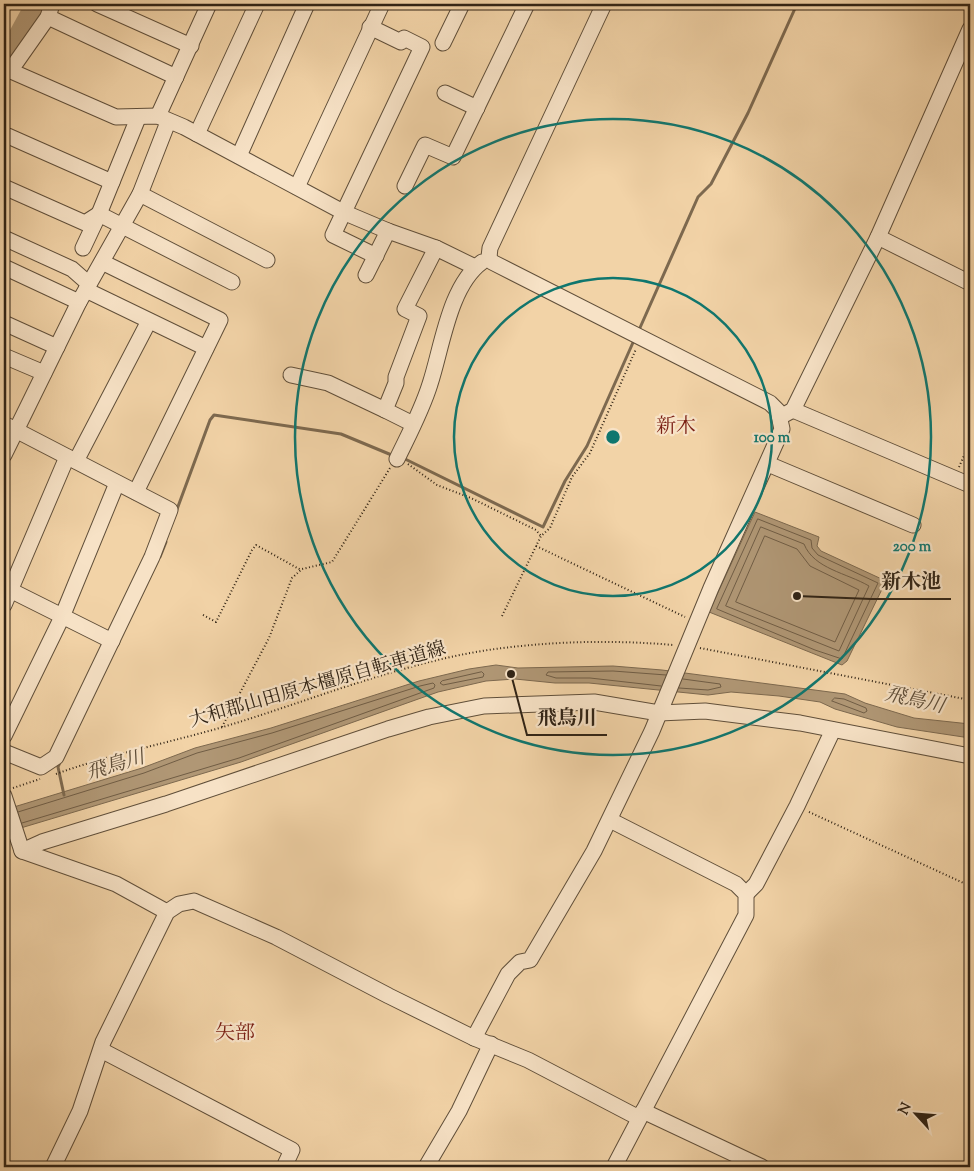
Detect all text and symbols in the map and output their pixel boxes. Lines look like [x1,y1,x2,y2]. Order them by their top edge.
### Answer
district label: 新木 [656,413,696,442]
centre of rings [604,428,622,446]
text: 100 m [754,428,791,449]
text: 200 m [893,537,932,558]
callout: 新木池 [871,564,951,599]
text: 新木池 [881,569,941,598]
street label: 大和郡山田原本橿原自転車道線 [186,636,449,735]
water label: 飛鳥川 [882,681,949,723]
callout: 飛鳥川 [527,700,607,735]
text: 飛鳥川 [537,705,597,734]
water label: 飛鳥川 [83,743,151,789]
district label: 矢部 [215,1020,255,1049]
north arrow [892,1088,942,1138]
text: N [895,1100,918,1119]

